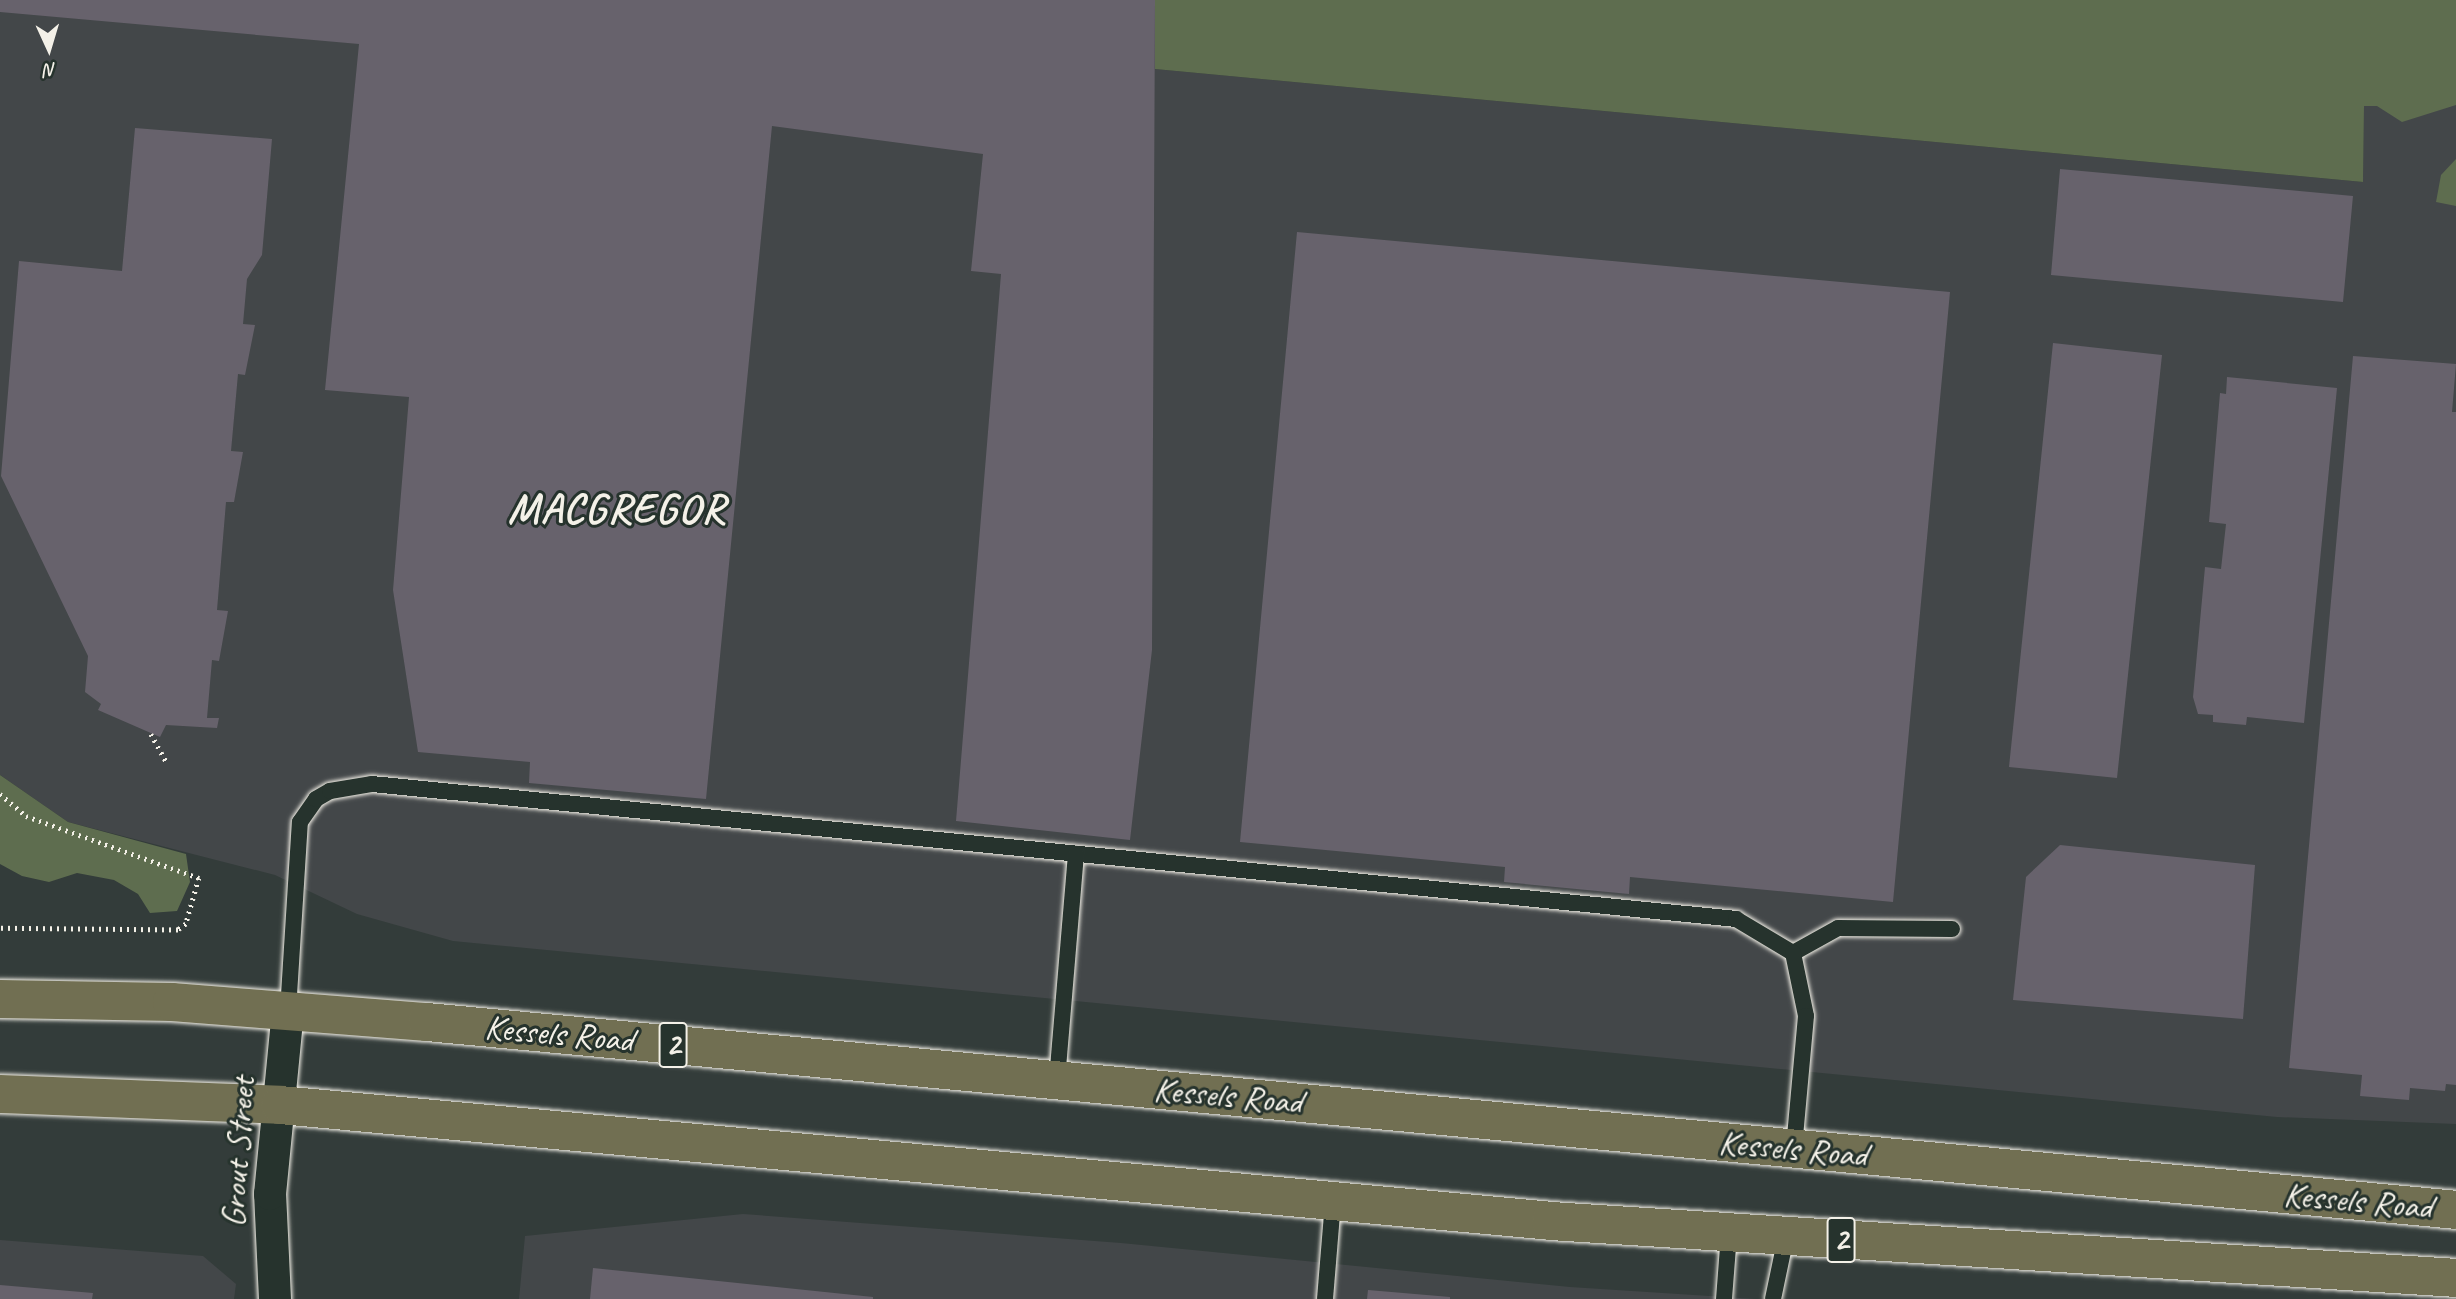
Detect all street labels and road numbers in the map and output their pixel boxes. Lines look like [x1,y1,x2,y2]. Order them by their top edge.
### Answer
street label: Kessels Road [484,1007,634,1061]
road number: 2 [657,1015,689,1074]
street label: Kessels Road [1153,1069,1303,1123]
street label: Grout Street [212,1075,264,1229]
street label: Kessels Road [1718,1122,1868,1176]
street label: Kessels Road [2283,1174,2433,1228]
road number: 2 [1825,1210,1857,1270]

